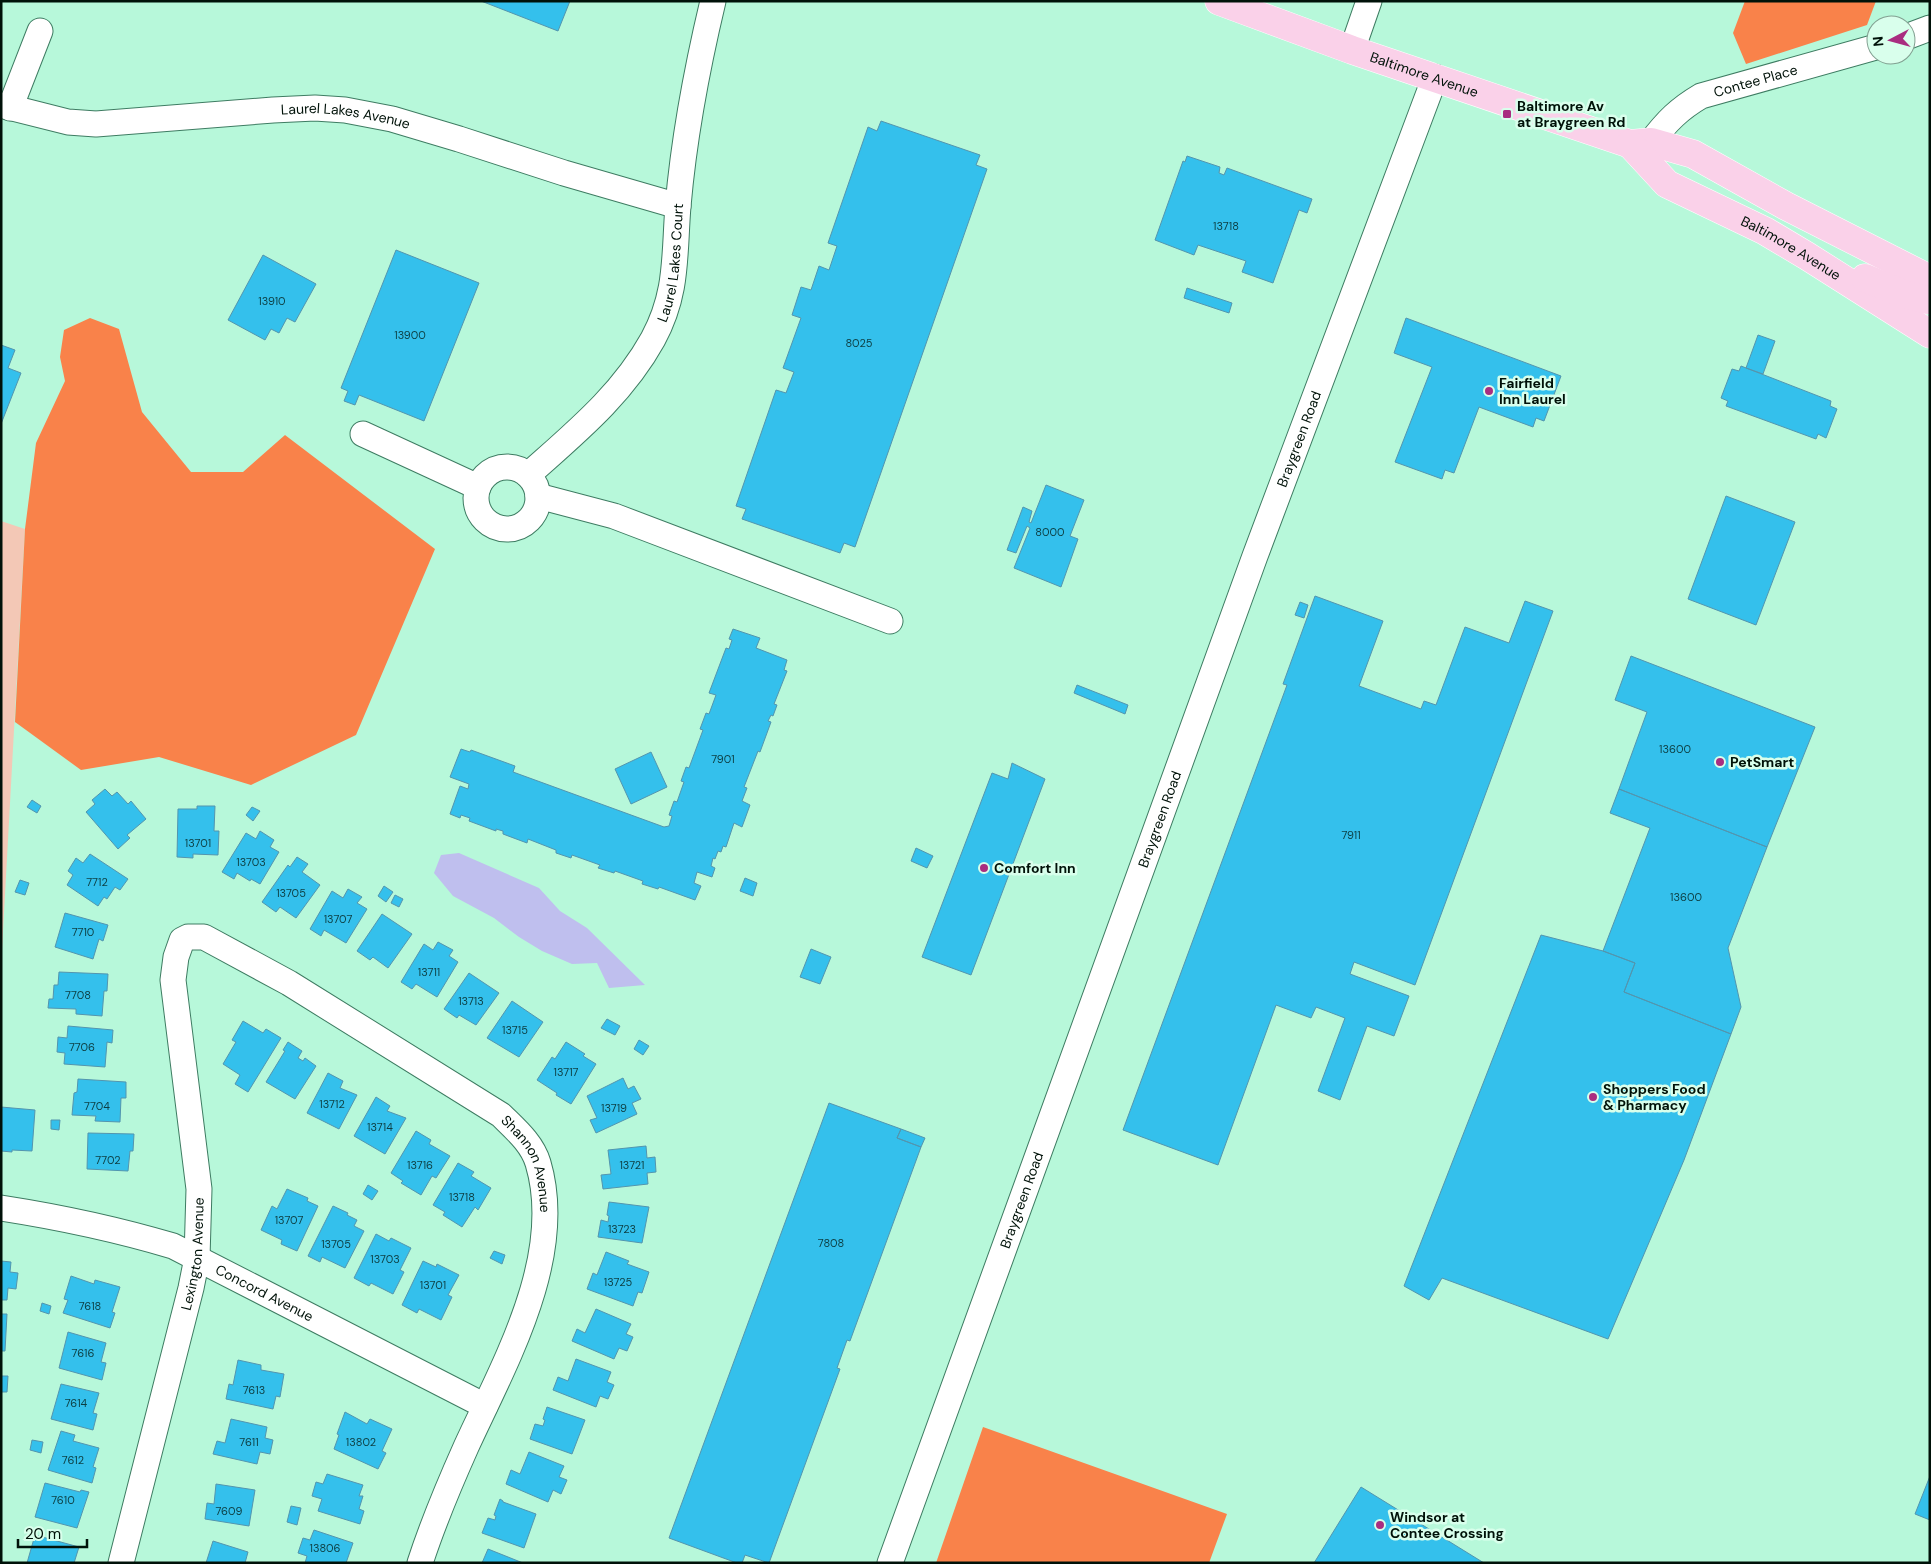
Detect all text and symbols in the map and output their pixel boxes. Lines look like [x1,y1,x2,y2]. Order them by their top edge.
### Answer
north arrow [1866,15,1916,65]
text: N [1869,35,1888,47]
street label: Baltimore Avenue [1368,48,1481,101]
street label: Contee Place [1712,60,1799,101]
place label: Baltimore Av at Braygreen Rd [1517,97,1625,131]
street label: Laurel Lakes Avenue [280,99,412,133]
marker: Baltimore Av at Braygreen Rd [1501,108,1513,120]
street label: Laurel Lakes Court [653,203,687,325]
street label: Baltimore Avenue [1738,212,1844,284]
house number: 13718 [1213,219,1239,233]
house number: 13910 [258,294,286,308]
house number: 13900 [394,328,426,342]
house number: 8025 [845,336,873,350]
place label: Fairfield Inn Laurel [1499,374,1566,408]
marker: Fairfield Inn Laurel [1483,385,1495,397]
street label: Braygreen Road [1273,388,1325,490]
house number: 8000 [1035,525,1065,539]
house number: 13600 [1659,742,1691,756]
house number: 7901 [711,752,735,766]
place label: PetSmart [1730,753,1794,771]
marker: PetSmart [1714,756,1726,768]
street label: Braygreen Road [1134,769,1185,870]
house number: 7911 [1341,828,1361,842]
house number: 13701 [185,836,211,850]
house number: 13703 [236,855,266,869]
place label: Comfort Inn [994,859,1076,877]
marker: Comfort Inn [978,862,990,874]
house number: 7712 [86,875,108,889]
house number: 13705 [276,886,306,900]
house number: 13600 [1670,890,1702,904]
house number: 13707 [324,912,352,926]
house number: 7710 [72,925,94,939]
house number: 13711 [418,965,440,979]
house number: 7708 [65,988,91,1002]
house number: 13713 [458,994,484,1008]
house number: 13715 [502,1023,528,1037]
house number: 7706 [69,1040,95,1054]
house number: 13717 [554,1065,579,1079]
place label: Shoppers Food & Pharmacy [1603,1080,1706,1114]
marker: Shoppers Food & Pharmacy [1587,1091,1599,1103]
house number: 13712 [319,1097,345,1111]
house number: 7704 [84,1099,110,1113]
house number: 13719 [601,1101,627,1115]
street label: Shannon Avenue [497,1111,554,1213]
house number: 13714 [367,1120,393,1134]
street label: Braygreen Road [996,1149,1047,1251]
house number: 7702 [95,1153,121,1167]
house number: 13716 [407,1158,433,1172]
house number: 13721 [619,1158,645,1172]
house number: 13718 [449,1190,475,1204]
street label: Lexington Avenue [177,1197,208,1312]
house number: 13707 [275,1213,303,1227]
house number: 13723 [608,1222,636,1236]
house number: 7808 [818,1236,844,1250]
house number: 13705 [321,1237,351,1251]
house number: 13703 [370,1252,400,1266]
street label: Concord Avenue [212,1260,317,1325]
house number: 13725 [604,1275,632,1289]
house number: 13701 [420,1278,446,1292]
house number: 7618 [79,1299,101,1313]
house number: 7616 [72,1346,95,1360]
house number: 7613 [243,1383,265,1397]
house number: 7614 [65,1396,88,1410]
house number: 7611 [239,1435,259,1449]
house number: 13802 [346,1435,376,1449]
house number: 7612 [62,1453,84,1467]
house number: 7610 [51,1493,75,1507]
house number: 7609 [216,1504,243,1518]
place label: Windsor at Contee Crossing [1390,1508,1504,1542]
scale bar [18,1516,86,1548]
marker: Windsor at Contee Crossing [1374,1519,1386,1531]
text: 20 m [25,1524,61,1544]
house number: 13806 [309,1541,341,1555]

